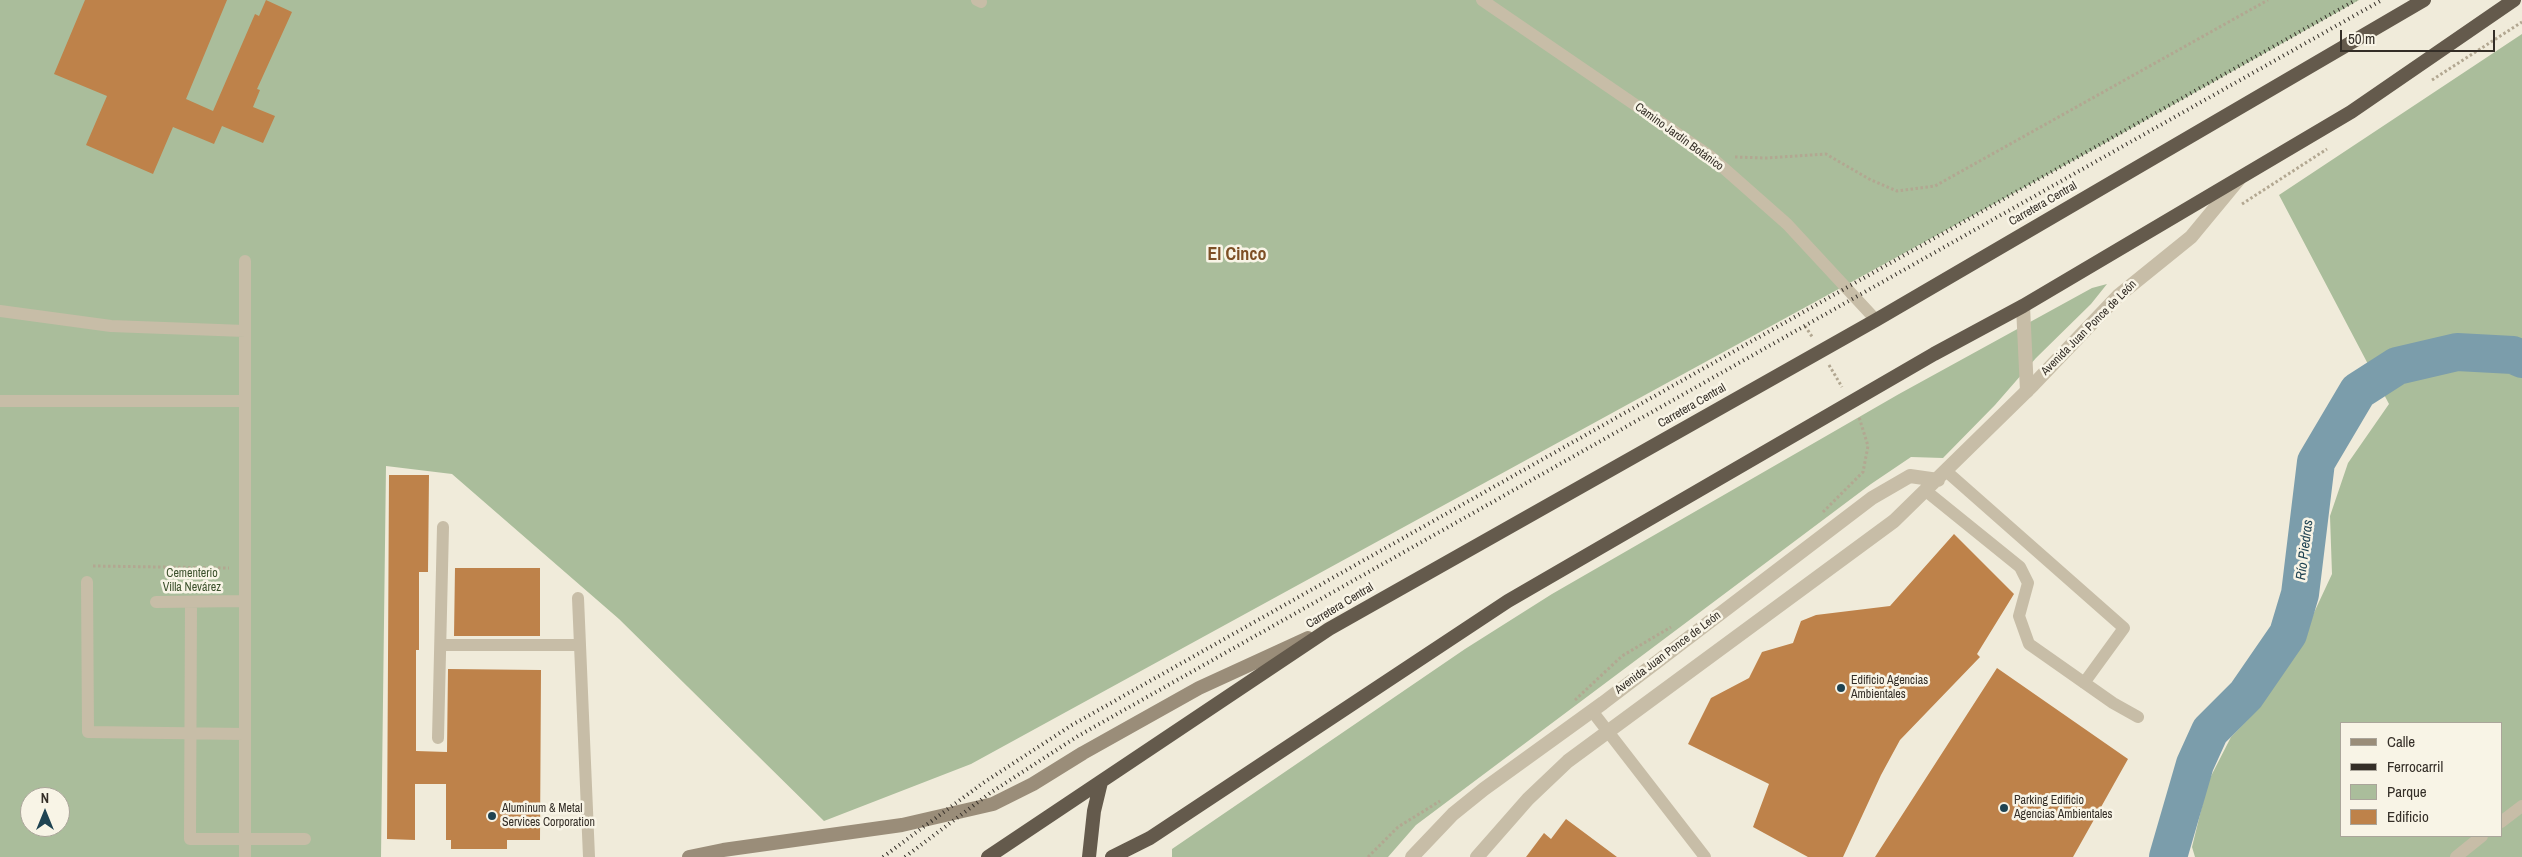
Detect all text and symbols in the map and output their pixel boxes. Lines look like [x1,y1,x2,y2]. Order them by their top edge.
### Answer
scale bar [2342,20,2497,52]
text: 50 m [2348,28,2375,49]
street label: Camino Jardín Botánico [1632,100,1726,174]
street label: Carretera Central [2006,179,2080,229]
district label: El Cinco [1207,244,1267,266]
street label: Avenida Juan Ponce de León [2038,277,2140,379]
street label: Carretera Central [1655,381,1729,431]
water label: Río Piedras [2293,519,2317,581]
park label: Cementerio Villa Nevárez [163,567,221,595]
street label: Carretera Central [1304,580,1376,632]
street label: Avenida Juan Ponce de León [1612,608,1724,698]
place label: Edificio Agencias Ambientales [1851,674,1928,702]
marker: Edificio Agencias Ambientales [1835,682,1847,694]
legend [2340,722,2502,837]
text: Calle [2387,731,2415,752]
text: Ferrocarril [2387,756,2443,777]
text: Parque [2387,781,2427,802]
north arrow [20,787,70,837]
text: N [41,789,49,807]
place label: Parking Edificio Agencias Ambientales [2014,794,2112,822]
place label: Aluminum & Metal Services Corporation [502,802,595,830]
marker: Parking Edificio Agencias Ambientales [1998,802,2010,814]
text: Edificio [2387,806,2429,827]
marker: Aluminum & Metal Services Corporation [486,810,498,822]

